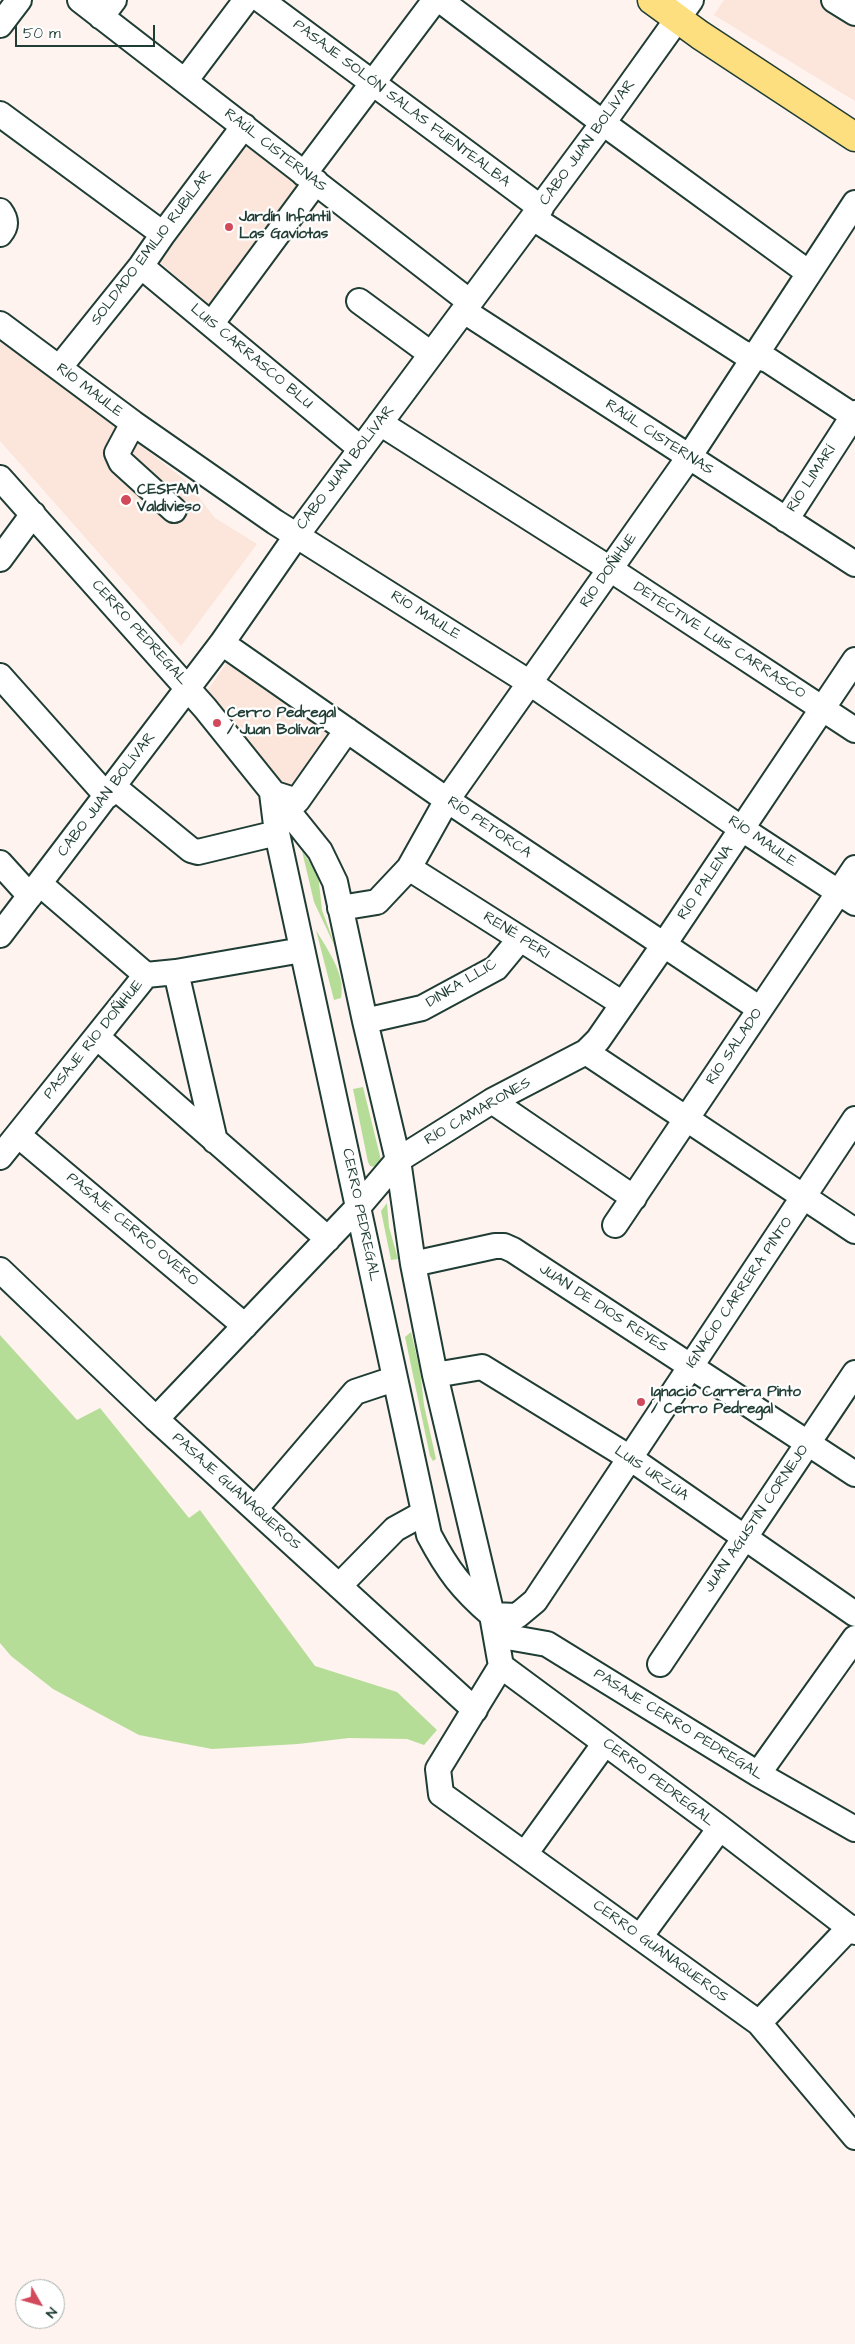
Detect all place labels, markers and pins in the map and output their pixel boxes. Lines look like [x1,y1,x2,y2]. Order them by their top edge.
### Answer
place label: Jardín Infantil Las Gaviotas [239,209,331,244]
marker: Jardín Infantil Las Gaviotas [223,221,235,233]
place label: CESFAM Valdivieso [137,482,200,517]
marker: CESFAM Valdivieso [119,493,133,507]
place label: Cerro Pedregal / Juan Bolívar [227,705,336,740]
marker: Cerro Pedregal / Juan Bolívar [211,717,223,729]
place label: Ignacio Carrera Pinto / Cerro Pedregal [651,1384,801,1419]
marker: Ignacio Carrera Pinto / Cerro Pedregal [635,1396,647,1408]

